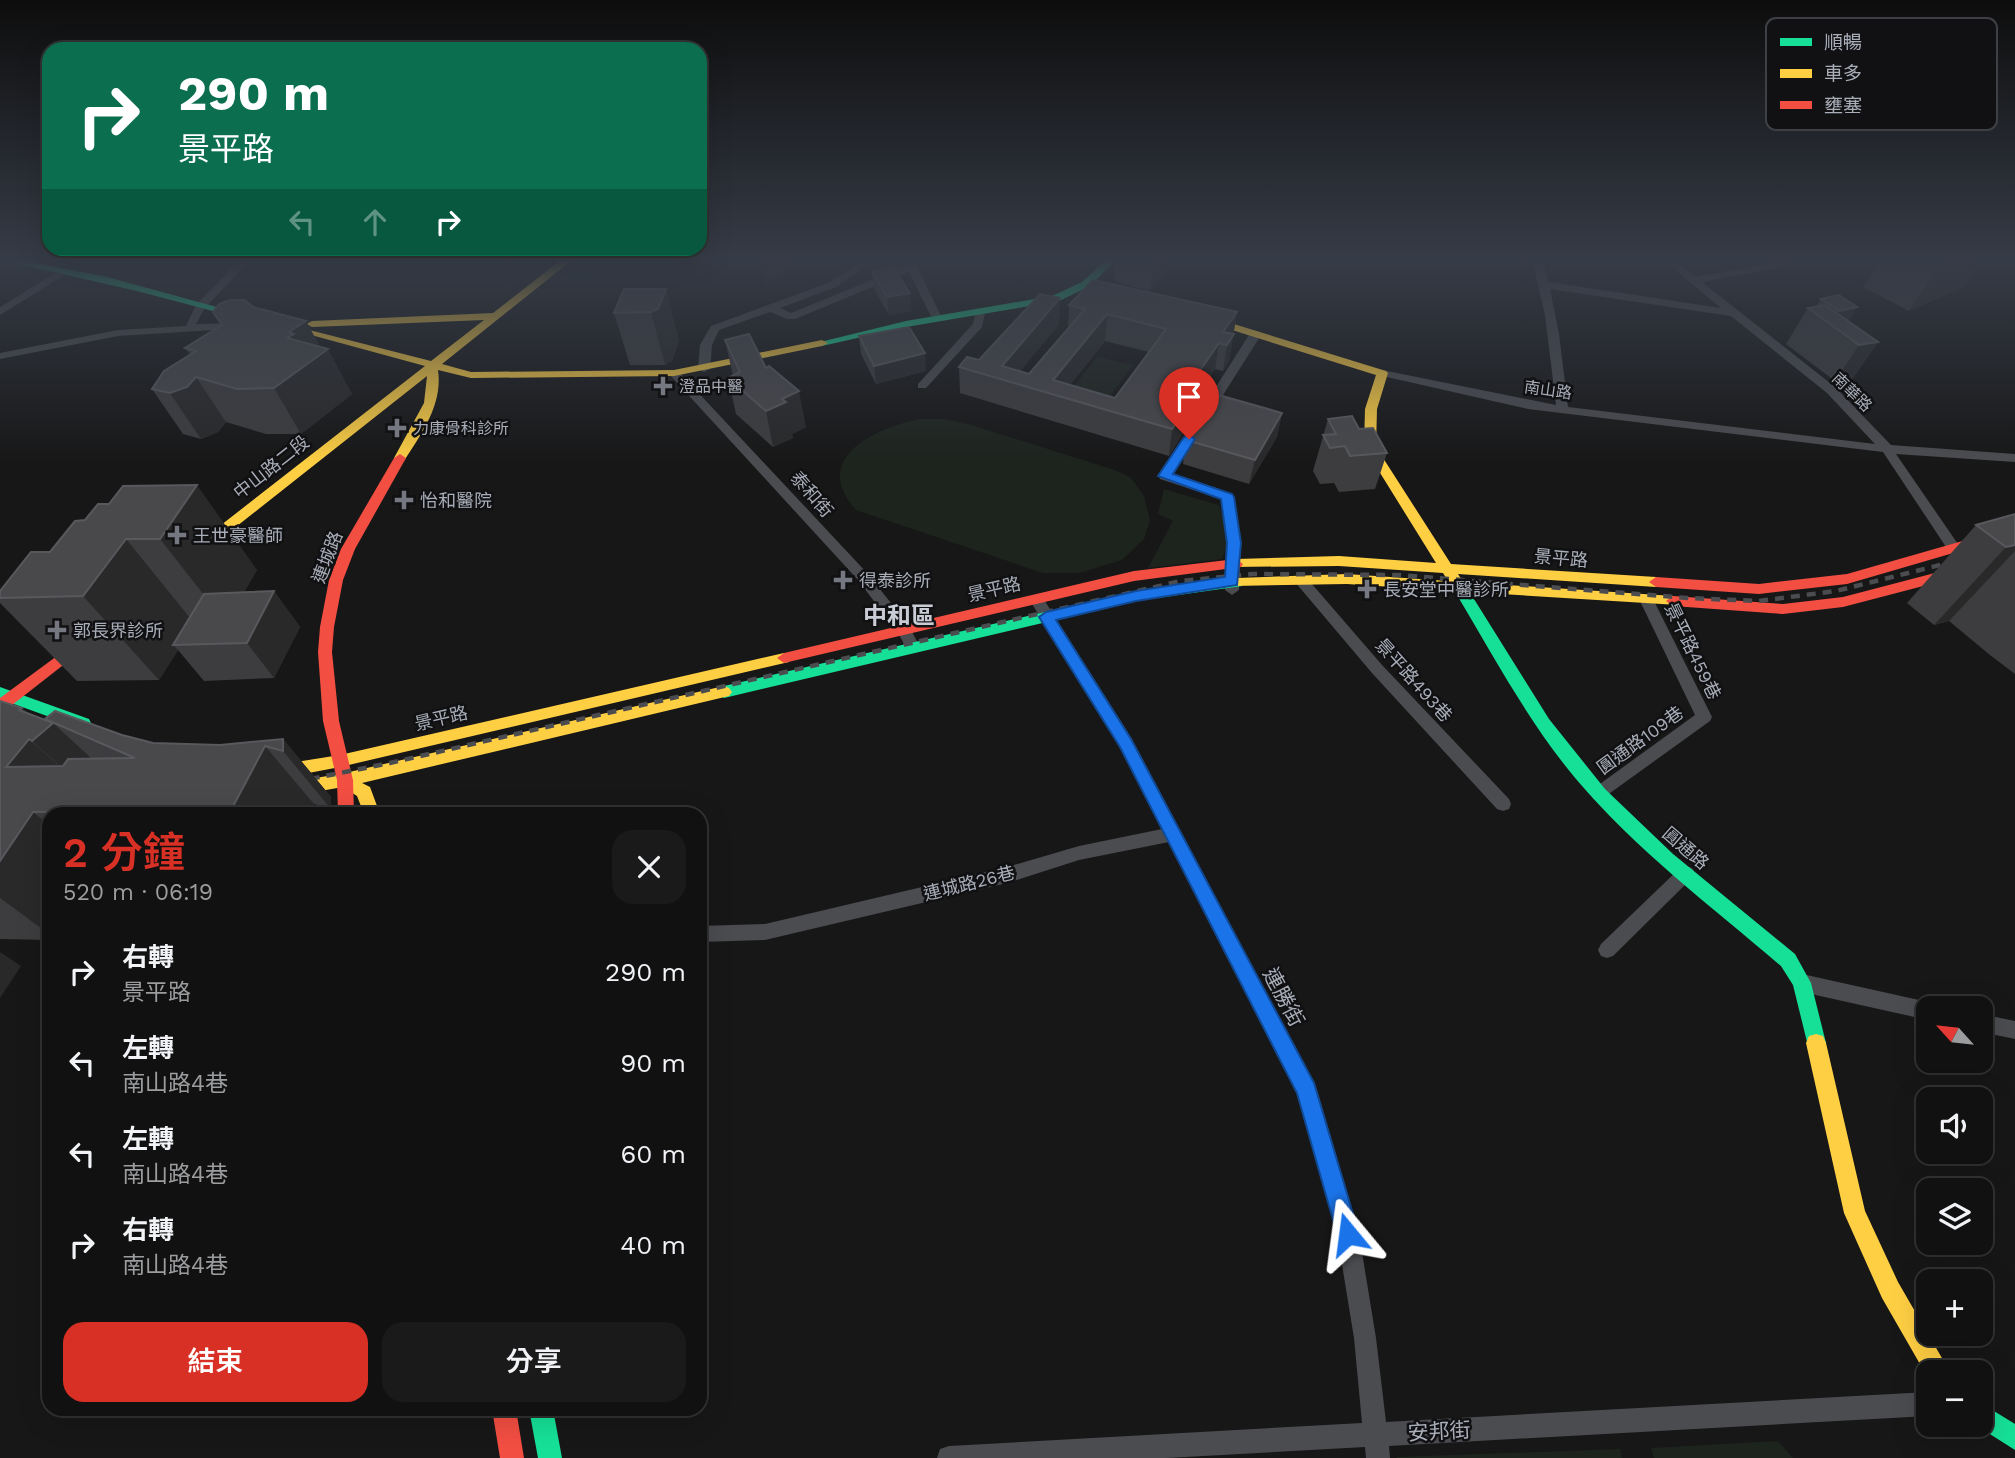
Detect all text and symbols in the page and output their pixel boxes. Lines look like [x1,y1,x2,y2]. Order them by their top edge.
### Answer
legend [1766,18,1997,130]
text: 順暢 [1824,31,1862,54]
text: 車多 [1824,62,1862,85]
text: 290 m [178,64,329,122]
icon: right [63,70,154,161]
text: 壅塞 [1824,94,1862,117]
text: 景平路 [178,130,274,168]
icon: left [283,203,321,241]
icon: ahead [356,203,394,241]
icon: right [429,203,467,241]
pin [1159,367,1219,439]
street label: 南華路 [1828,368,1876,416]
marker: 澄品中醫 [653,376,673,396]
place label: 澄品中醫 [679,377,743,396]
street label: 南山路 [1523,377,1573,403]
icon: arrive [1170,378,1208,416]
marker: 力康骨科診所 [387,418,407,438]
place label: 力康骨科診所 [413,419,509,438]
street label: 中山路二段 [229,431,313,503]
street label: 泰和街 [786,467,838,521]
marker: 怡和醫院 [394,490,414,510]
place label: 怡和醫院 [420,490,492,511]
marker: 王世豪醫師 [167,525,187,545]
place label: 王世豪醫師 [193,525,283,546]
street label: 連城路 [308,528,346,586]
street label: 景平路 [1533,545,1589,571]
marker: 得泰診所 [833,570,853,590]
place label: 得泰診所 [859,570,931,591]
street label: 景平路 [965,573,1023,605]
marker: 長安堂中醫診所 [1357,579,1377,599]
place label: 長安堂中醫診所 [1383,579,1509,600]
street label: 景平路459巷 [1661,599,1725,703]
district label: 中和區 [863,602,935,630]
marker: 郭長界診所 [47,620,67,640]
place label: 郭長界診所 [73,620,163,641]
street label: 景平路493巷 [1371,634,1457,726]
street label: 景平路 [412,702,470,734]
street label: 圓通路109巷 [1593,702,1687,778]
street label: 圓通路 [1659,822,1713,874]
text: 2 分鐘 [63,828,185,877]
button: close [612,830,686,904]
street label: 連城路26巷 [921,862,1017,904]
text: 520 m · 06:19 [63,879,213,906]
text: 右轉 [122,942,174,972]
icon: right [63,953,101,991]
text: 290 m [605,957,686,987]
street label: 連勝街 [1258,963,1310,1031]
text: 景平路 [122,979,191,1006]
north arrow [1916,996,1993,1073]
map controls [1916,996,1993,1437]
text: 左轉 [122,1033,174,1063]
icon: left [63,1044,101,1082]
text: 90 m [620,1048,686,1078]
text: 南山路4巷 [122,1070,228,1097]
button: sound [1916,1087,1993,1164]
text: 左轉 [122,1124,174,1154]
icon: left [63,1135,101,1173]
text: 60 m [620,1139,686,1169]
text: 南山路4巷 [122,1161,228,1188]
button: layers [1916,1178,1993,1255]
position arrow [1311,1197,1385,1271]
text: 右轉 [122,1215,174,1245]
icon: right [63,1226,101,1264]
text: 40 m [620,1230,686,1260]
text: 南山路4巷 [122,1252,228,1279]
button: + [1916,1269,1993,1346]
button: 結束 [63,1322,368,1402]
button: 分享 [382,1322,686,1402]
button: − [1916,1360,1993,1437]
street label: 安邦街 [1407,1417,1471,1445]

